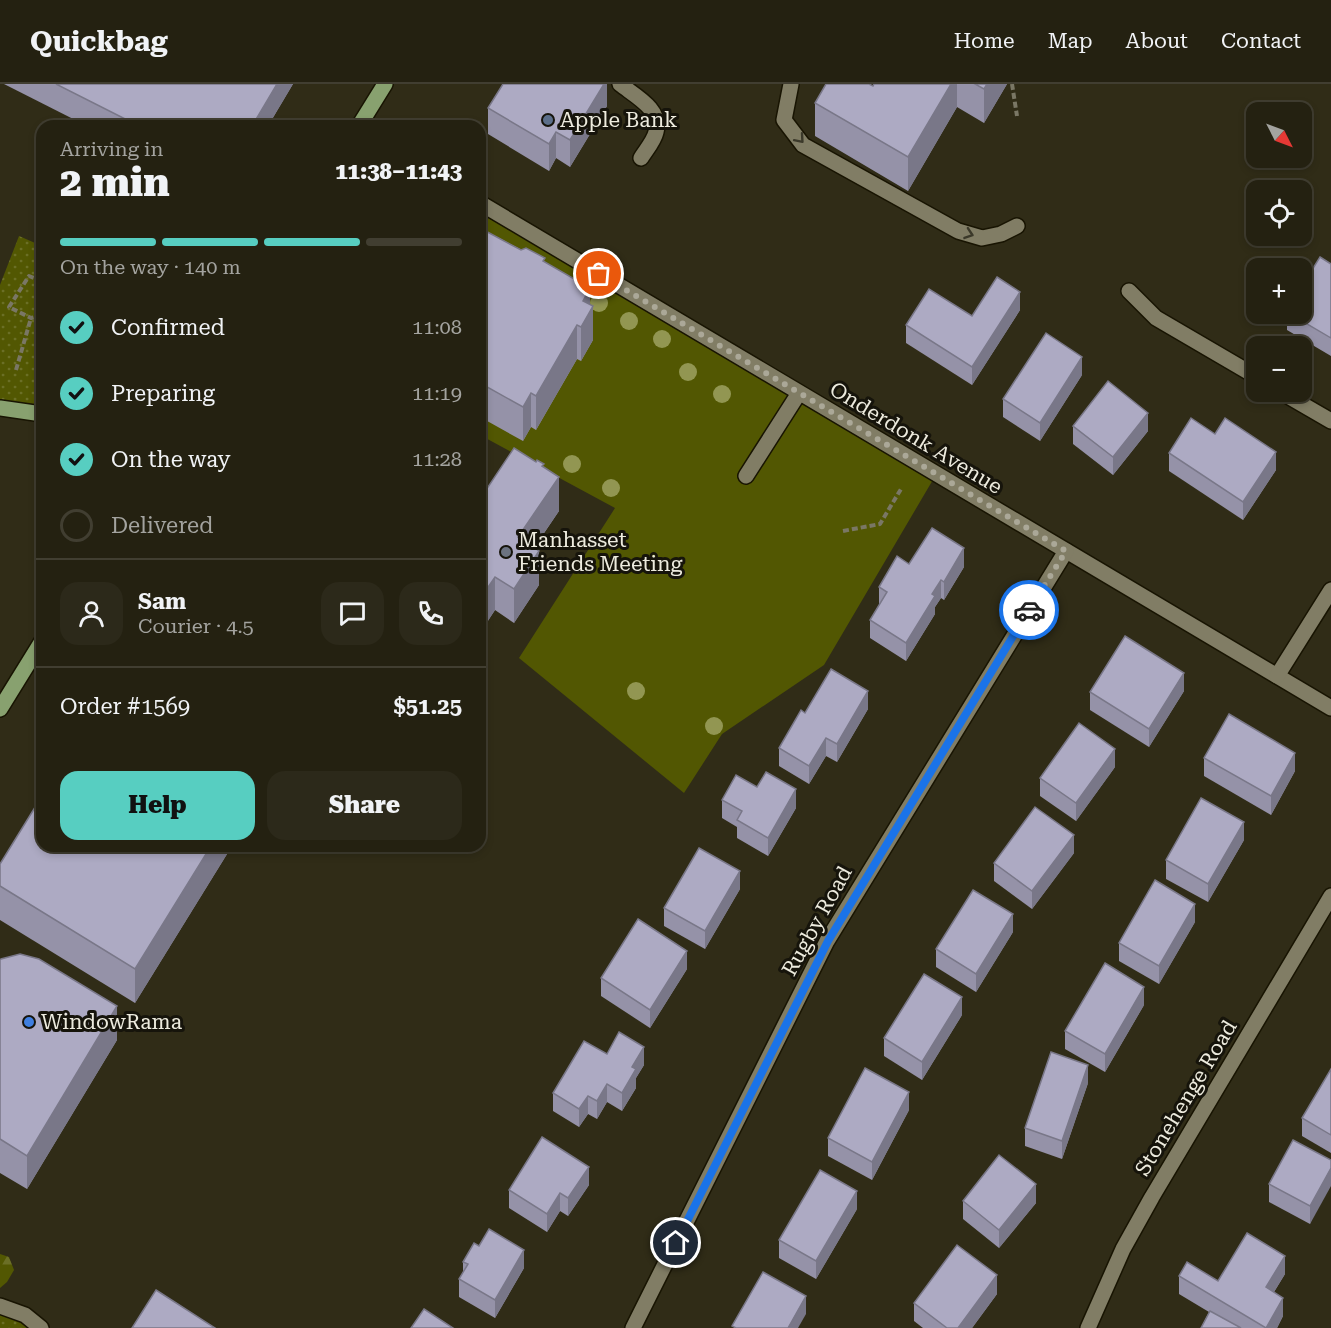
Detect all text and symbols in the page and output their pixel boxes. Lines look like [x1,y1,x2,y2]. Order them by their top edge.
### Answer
text: Quickbag [30,25,168,58]
text: Home [954,29,1015,53]
text: Map [1048,29,1093,53]
text: About [1126,29,1188,53]
text: Contact [1221,29,1301,53]
north arrow [1246,102,1312,168]
map controls [1246,102,1312,402]
place label: Apple Bank [560,108,677,132]
marker: Apple Bank [541,113,555,127]
one-way arrow [792,132,803,143]
text: Arriving in [60,137,163,161]
text: 11:38–11:43 [335,159,462,184]
text: 2 min [60,160,170,206]
button: locate [1246,180,1312,246]
one-way arrow [963,227,974,240]
pin [573,248,624,299]
text: On the way · 140 m [60,255,241,279]
icon: bag [582,257,615,290]
button: + [1246,258,1312,324]
icon: check [60,311,93,344]
text: Confirmed [111,315,225,340]
text: 11:08 [412,315,462,339]
button: − [1246,336,1312,402]
icon: check [60,377,93,410]
street label: Onderdonk Avenue [825,377,1007,499]
text: Preparing [111,381,215,406]
text: 11:19 [412,381,462,405]
icon: check [60,443,93,476]
text: On the way [111,447,231,472]
text: 11:28 [412,447,462,471]
text: Delivered [111,513,213,538]
place label: Manhasset Friends Meeting [518,528,683,576]
marker: Manhasset Friends Meeting [499,545,513,559]
courier [999,580,1059,640]
button: person [60,582,123,645]
button: chat [321,582,384,645]
button: phone [399,582,462,645]
text: Sam [138,589,186,614]
icon: car [1013,594,1046,627]
text: Courier · 4.5 [138,614,254,638]
text: Order #1569 [60,694,190,719]
text: $51.25 [393,694,462,719]
button: Help [60,771,255,840]
button: Share [267,771,462,840]
street label: Rugby Road [777,862,857,980]
place label: WindowRama [41,1010,183,1034]
marker: WindowRama [22,1015,36,1029]
street label: Stonehenge Road [1130,1016,1242,1180]
pin [650,1217,701,1268]
icon: home [659,1226,692,1259]

